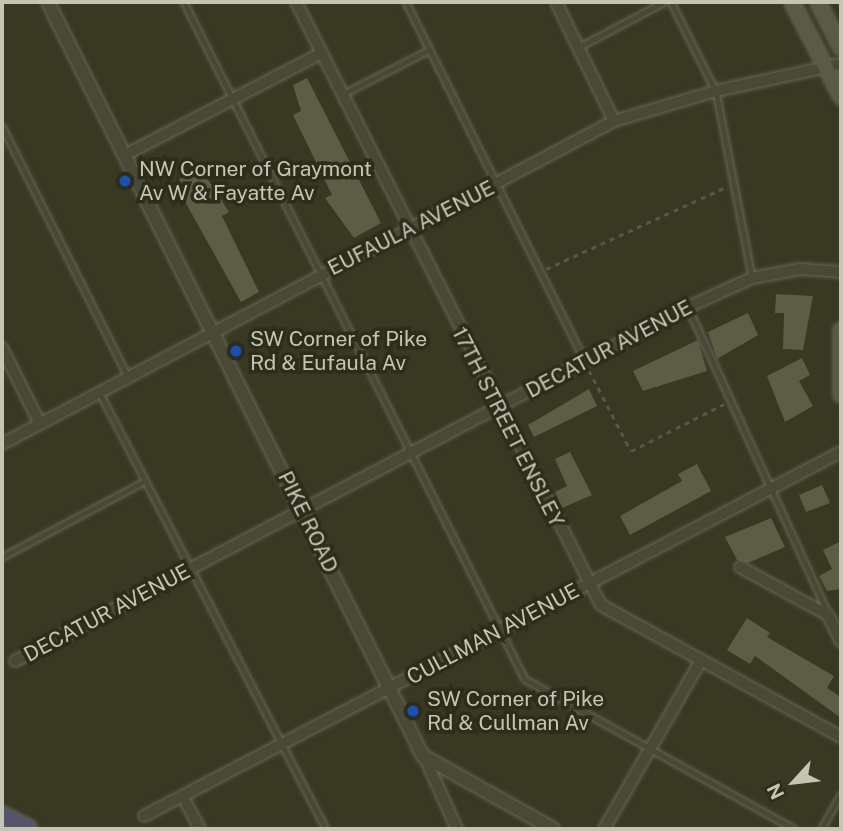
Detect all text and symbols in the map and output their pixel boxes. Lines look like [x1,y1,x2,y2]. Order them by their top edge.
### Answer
place label: NW Corner of Graymont Av W & Fayatte Av [139,156,372,206]
marker: NW Corner of Graymont Av W & Fayatte Av [117,173,133,189]
street label: EUFAULA AVENUE [324,175,498,281]
street label: DECATUR AVENUE [522,295,696,403]
street label: 17TH STREET ENSLEY [447,323,569,531]
place label: SW Corner of Pike Rd & Eufaula Av [250,326,427,376]
marker: SW Corner of Pike Rd & Eufaula Av [228,343,244,359]
street label: PIKE ROAD [273,467,343,577]
street label: DECATUR AVENUE [20,559,194,667]
street label: CULLMAN AVENUE [403,578,583,690]
place label: SW Corner of Pike Rd & Cullman Av [427,686,604,736]
marker: SW Corner of Pike Rd & Cullman Av [405,703,421,719]
north arrow [759,747,829,817]
text: N [762,780,788,803]

